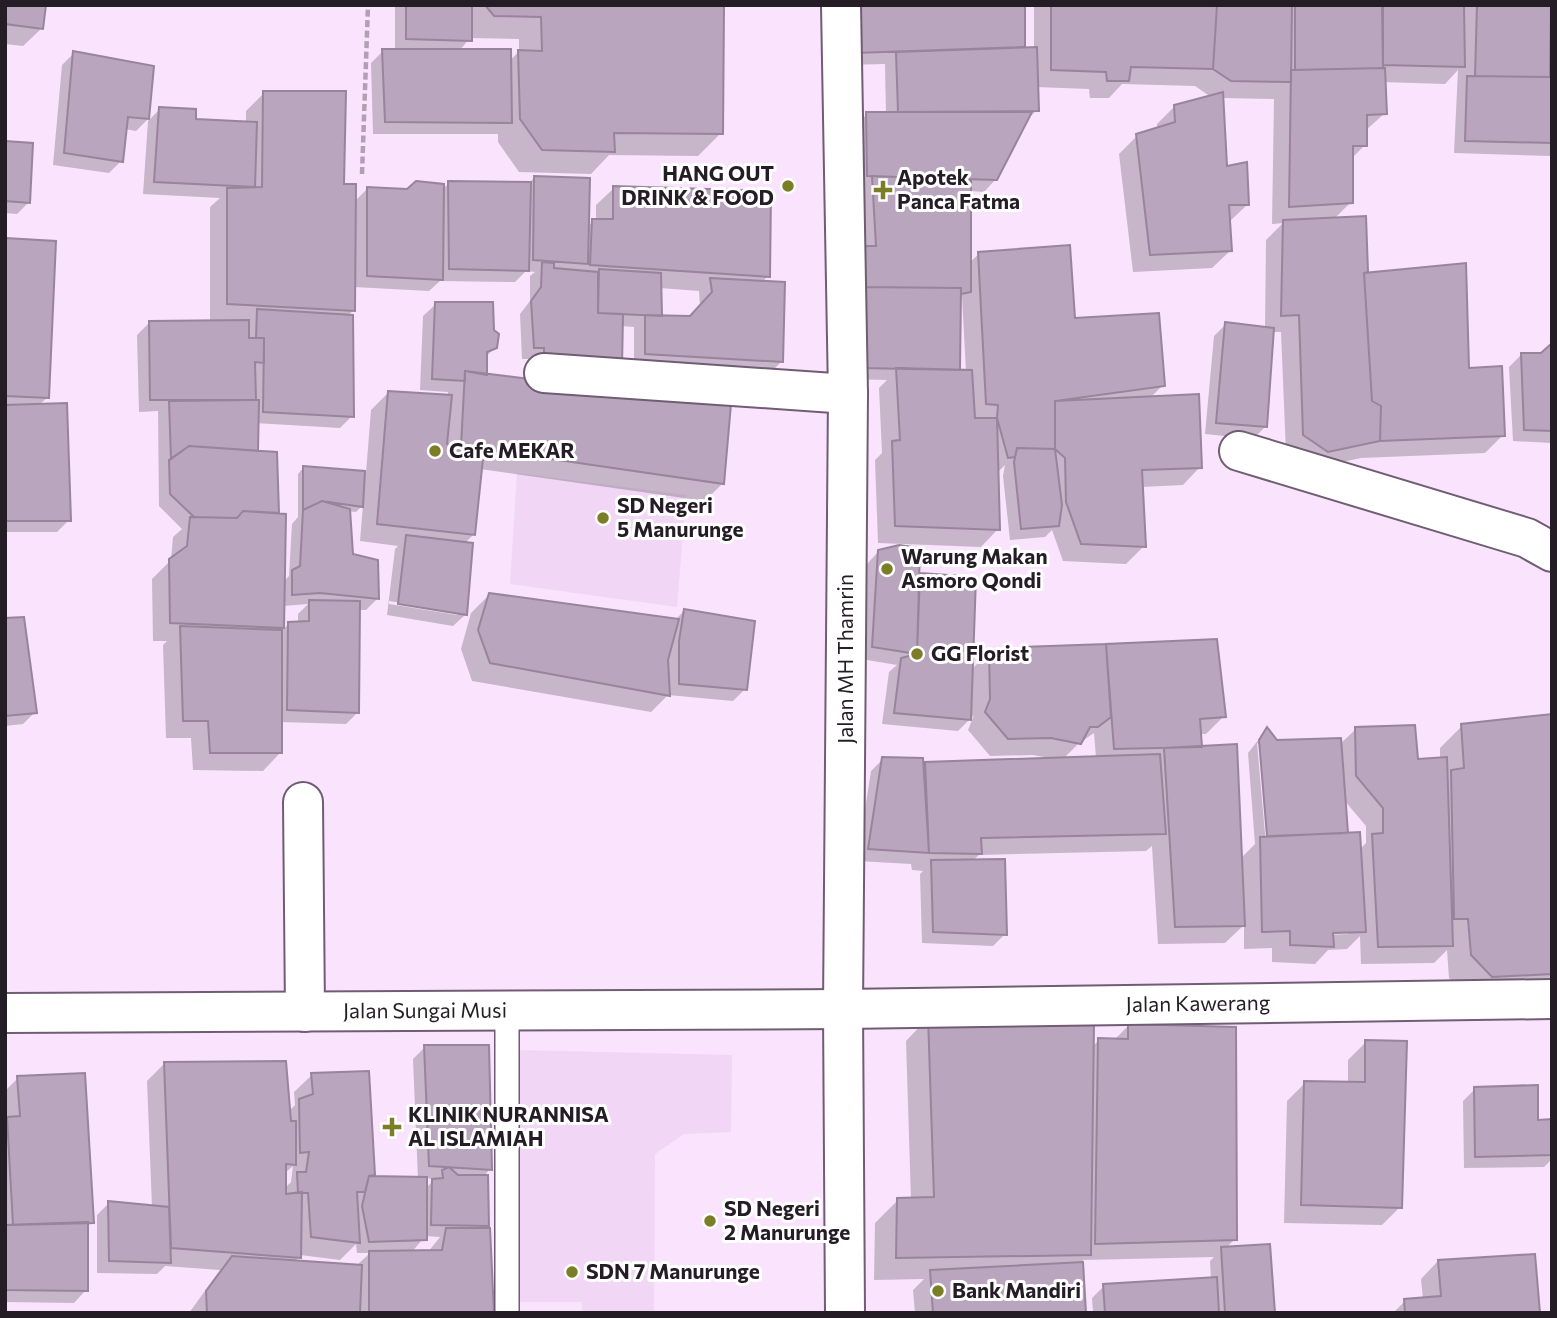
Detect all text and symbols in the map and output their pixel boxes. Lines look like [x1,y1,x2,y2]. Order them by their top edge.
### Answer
place label: HANG OUT DRINK & FOOD [621,160,774,209]
place label: Apotek Panca Fatma [897,164,1020,213]
marker: HANG OUT DRINK & FOOD [780,178,796,194]
marker: Apotek Panca Fatma [875,182,891,198]
place label: Cafe MEKAR [449,437,575,462]
marker: Cafe MEKAR [427,443,443,459]
place label: SD Negeri 5 Manurunge [617,492,744,541]
marker: SD Negeri 5 Manurunge [595,510,611,526]
place label: Warung Makan Asmoro Qondi [901,543,1048,592]
marker: Warung Makan Asmoro Qondi [879,561,895,577]
street label: Jalan MH Thamrin [832,574,857,744]
place label: GG Florist [931,640,1029,665]
marker: GG Florist [909,646,925,662]
street label: Jalan Kawerang [1126,989,1270,1016]
street label: Jalan Sungai Musi [343,997,507,1022]
place label: KLINIK NURANNISA AL ISLAMIAH [408,1101,609,1150]
marker: KLINIK NURANNISA AL ISLAMIAH [382,1117,402,1137]
place label: SD Negeri 2 Manurunge [724,1195,850,1244]
marker: SD Negeri 2 Manurunge [702,1213,718,1229]
place label: SDN 7 Manurunge [586,1258,760,1283]
marker: SDN 7 Manurunge [564,1264,580,1280]
place label: Bank Mandiri [952,1277,1081,1302]
marker: Bank Mandiri [930,1283,946,1299]

